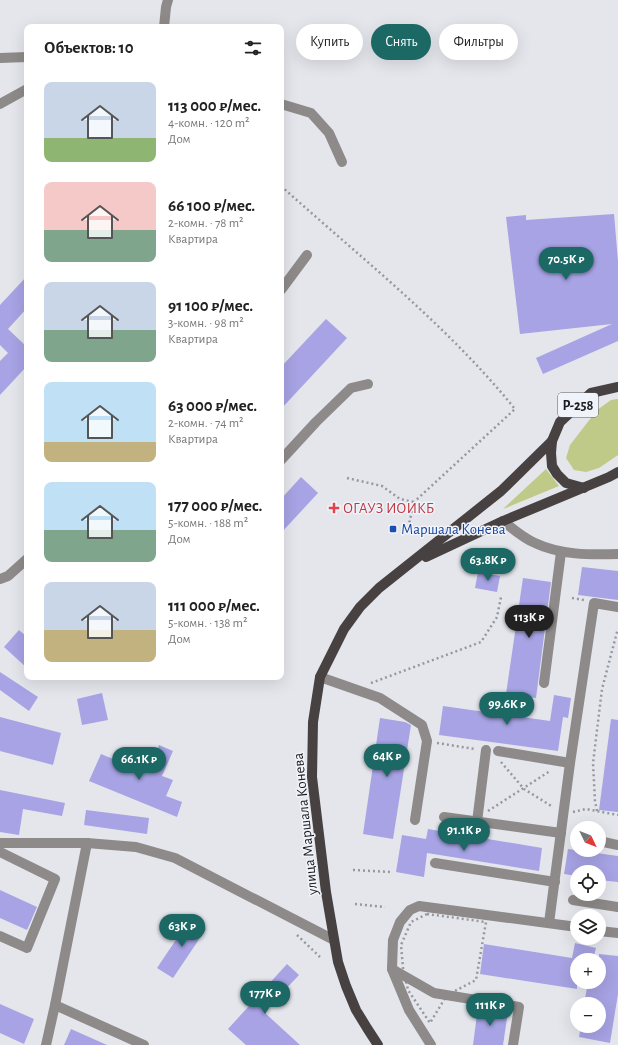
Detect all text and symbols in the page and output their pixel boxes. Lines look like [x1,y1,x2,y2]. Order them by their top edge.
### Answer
chip: Купить [296,24,363,60]
chip: Снять [371,24,431,60]
chip: Фильтры [439,24,518,60]
icon: filters [242,37,264,59]
text: Объектов: 10 [44,39,134,56]
text: 113 000 ₽/мес. [168,97,261,114]
icon: home [76,98,124,146]
text: 4-комн. · 120 m² [168,117,250,130]
text: Дом [168,133,191,146]
text: 66 100 ₽/мес. [168,197,255,214]
icon: home [76,198,124,246]
text: 2-комн. · 78 m² [168,217,244,230]
text: Квартира [168,233,218,246]
pin: 70.5K ₽ [529,247,603,281]
text: 70.5K ₽ [548,253,584,266]
text: 91 100 ₽/мес. [168,297,253,314]
icon: home [76,298,124,346]
text: 3-комн. · 98 m² [168,317,244,330]
text: Квартира [168,333,218,346]
road number: Р-258 [558,393,598,417]
text: 63 000 ₽/мес. [168,397,257,414]
icon: home [76,398,124,446]
text: 2-комн. · 74 m² [168,417,244,430]
text: Квартира [168,433,218,446]
text: 177 000 ₽/мес. [168,497,262,514]
icon: home [76,498,124,546]
place label: ОГАУЗ ИОИКБ [343,501,434,516]
marker: ОГАУЗ ИОИКБ [328,502,340,514]
text: 5-комн. · 188 m² [168,517,248,530]
place label: Маршала Конева [401,522,506,537]
marker: Маршала Конева [388,524,398,534]
text: Дом [168,533,191,546]
pin: 63.8K ₽ [451,548,525,582]
text: 63.8K ₽ [470,554,506,567]
text: 111 000 ₽/мес. [168,597,260,614]
icon: home [76,598,124,646]
pin: 113K ₽ [496,605,562,639]
text: 113K ₽ [514,611,544,624]
text: 5-комн. · 138 m² [168,617,248,630]
text: Дом [168,633,191,646]
pin: 99.6K ₽ [470,692,544,726]
text: 99.6K ₽ [488,698,526,711]
pin: 64K ₽ [359,744,415,778]
pin: 66.1K ₽ [102,747,176,781]
text: 64K ₽ [373,750,401,763]
street label: улица Маршала Конева [291,752,321,897]
text: 66.1K ₽ [121,753,157,766]
pin: 91.1K ₽ [427,818,501,852]
north arrow [570,821,606,857]
map controls [570,821,606,1033]
text: 91.1K ₽ [447,824,481,837]
button: locate [570,865,606,901]
button: layers [570,909,606,945]
pin: 63K ₽ [154,914,210,948]
text: 63K ₽ [168,920,196,933]
button: + [570,953,606,989]
pin: 177K ₽ [232,981,298,1015]
text: 177K ₽ [249,987,281,1000]
pin: 111K ₽ [457,993,523,1027]
button: − [570,997,606,1033]
text: 111K ₽ [475,999,505,1012]

